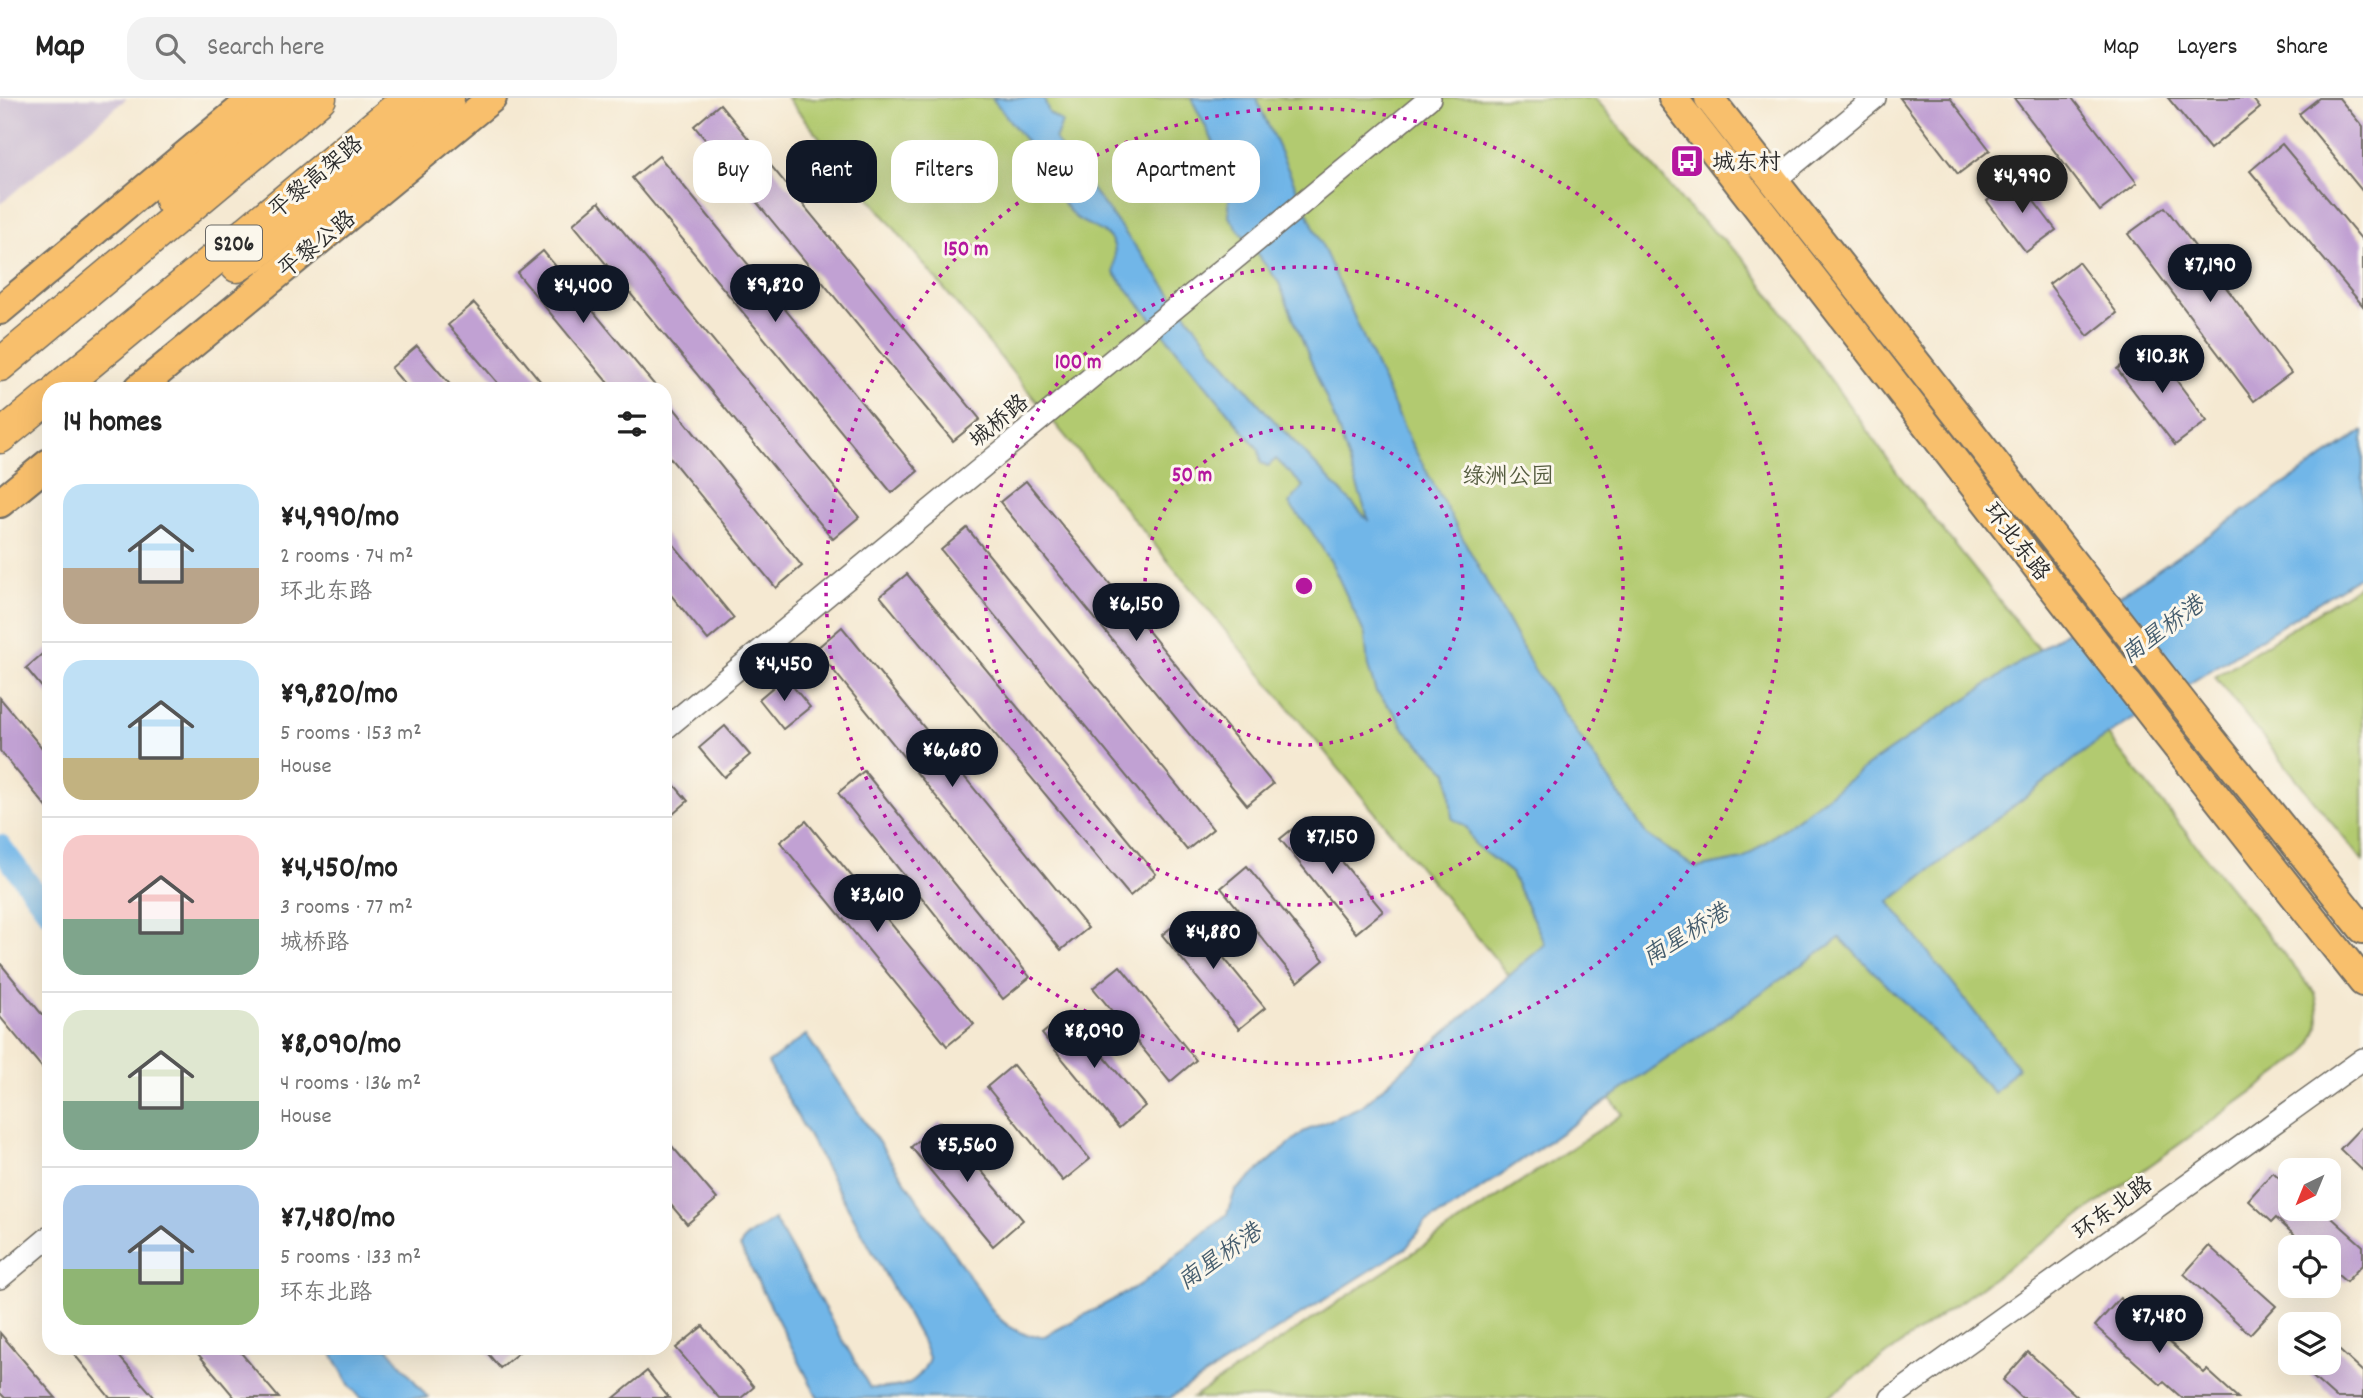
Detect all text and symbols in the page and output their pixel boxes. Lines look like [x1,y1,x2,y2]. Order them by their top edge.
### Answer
search box [127,17,617,80]
text: Map [35,25,85,72]
icon: search [151,29,189,67]
text: Search here [207,30,325,67]
text: Map [2103,31,2139,65]
text: Layers [2177,31,2238,65]
text: Share [2276,31,2328,65]
street label: 平黎高架路 [263,129,372,228]
chip: Buy [693,140,772,203]
chip: Rent [786,140,877,203]
chip: Filters [891,140,998,203]
chip: New [1012,140,1098,203]
chip: Apartment [1112,140,1260,203]
bus stop icon: 城东村 [1668,142,1706,180]
place label: 城东村 [1712,148,1781,181]
pin: ¥4,990 [1965,156,2079,215]
text: ¥4,990 [1993,161,2051,194]
street label: 平黎公路 [272,204,364,287]
road number: S206 [206,226,262,260]
text: 150 m [943,236,989,266]
pin: ¥7,190 [2153,244,2267,304]
text: ¥7,190 [2184,250,2236,283]
pin: ¥9,820 [718,264,832,324]
pin: ¥4,400 [526,266,640,325]
text: ¥9,820 [746,270,804,303]
text: ¥4,400 [553,271,613,304]
pin: ¥10.3K [2105,336,2219,395]
text: ¥10.3K [2135,341,2189,374]
text: 100 m [1055,349,1101,379]
street label: 城桥路 [963,388,1037,457]
text: 14 homes [63,403,162,446]
icon: filters [613,405,651,443]
text: 50 m [1172,462,1212,492]
park label: 绿洲公园 [1462,462,1554,495]
street label: 环北东路 [1974,497,2057,590]
text: ¥4,990/mo [280,498,399,541]
icon: home [119,512,203,596]
text: 2 rooms · 74 m² [280,541,413,574]
centre of rings [1292,574,1316,598]
text: 环北东路 [280,577,372,610]
pin: ¥6,150 [1079,584,1193,643]
water label: 南星桥港 [2115,588,2214,673]
text: ¥6,150 [1109,589,1164,622]
pin: ¥4,450 [727,644,841,703]
text: ¥4,450 [755,649,813,682]
text: ¥9,820/mo [280,675,398,718]
icon: home [119,688,203,772]
text: 5 rooms · 153 m² [280,718,422,751]
pin: ¥6,680 [895,730,1009,789]
text: ¥6,680 [922,735,982,768]
text: House [280,751,332,784]
pin: ¥7,150 [1275,816,1389,876]
text: ¥7,150 [1306,822,1358,855]
text: ¥4,450/mo [280,849,398,892]
icon: home [119,863,203,947]
pin: ¥3,610 [820,874,934,934]
text: ¥3,610 [850,880,904,913]
text: 3 rooms · 77 m² [280,892,413,925]
water label: 南星桥港 [1637,896,1738,976]
pin: ¥4,880 [1156,912,1270,971]
text: ¥4,880 [1185,917,1241,950]
text: 城桥路 [280,928,349,961]
pin: ¥8,090 [1037,1010,1151,1070]
text: ¥8,090 [1064,1016,1124,1049]
text: ¥8,090/mo [280,1025,401,1068]
icon: home [119,1038,203,1122]
text: 4 rooms · 136 m² [280,1068,421,1101]
text: House [280,1101,332,1134]
pin: ¥5,560 [910,1124,1024,1184]
text: ¥5,560 [937,1130,997,1163]
north arrow [2278,1158,2342,1222]
map controls [2278,1158,2341,1375]
street label: 环东北路 [2067,1169,2161,1250]
text: ¥7,480/mo [280,1199,395,1242]
icon: home [119,1213,203,1297]
water label: 南星桥港 [1172,1216,1271,1300]
button: locate [2278,1235,2341,1298]
text: 5 rooms · 133 m² [280,1242,421,1275]
text: 环东北路 [280,1278,372,1311]
pin: ¥7,480 [2102,1296,2216,1355]
text: ¥7,480 [2131,1301,2187,1334]
button: layers [2278,1312,2341,1375]

